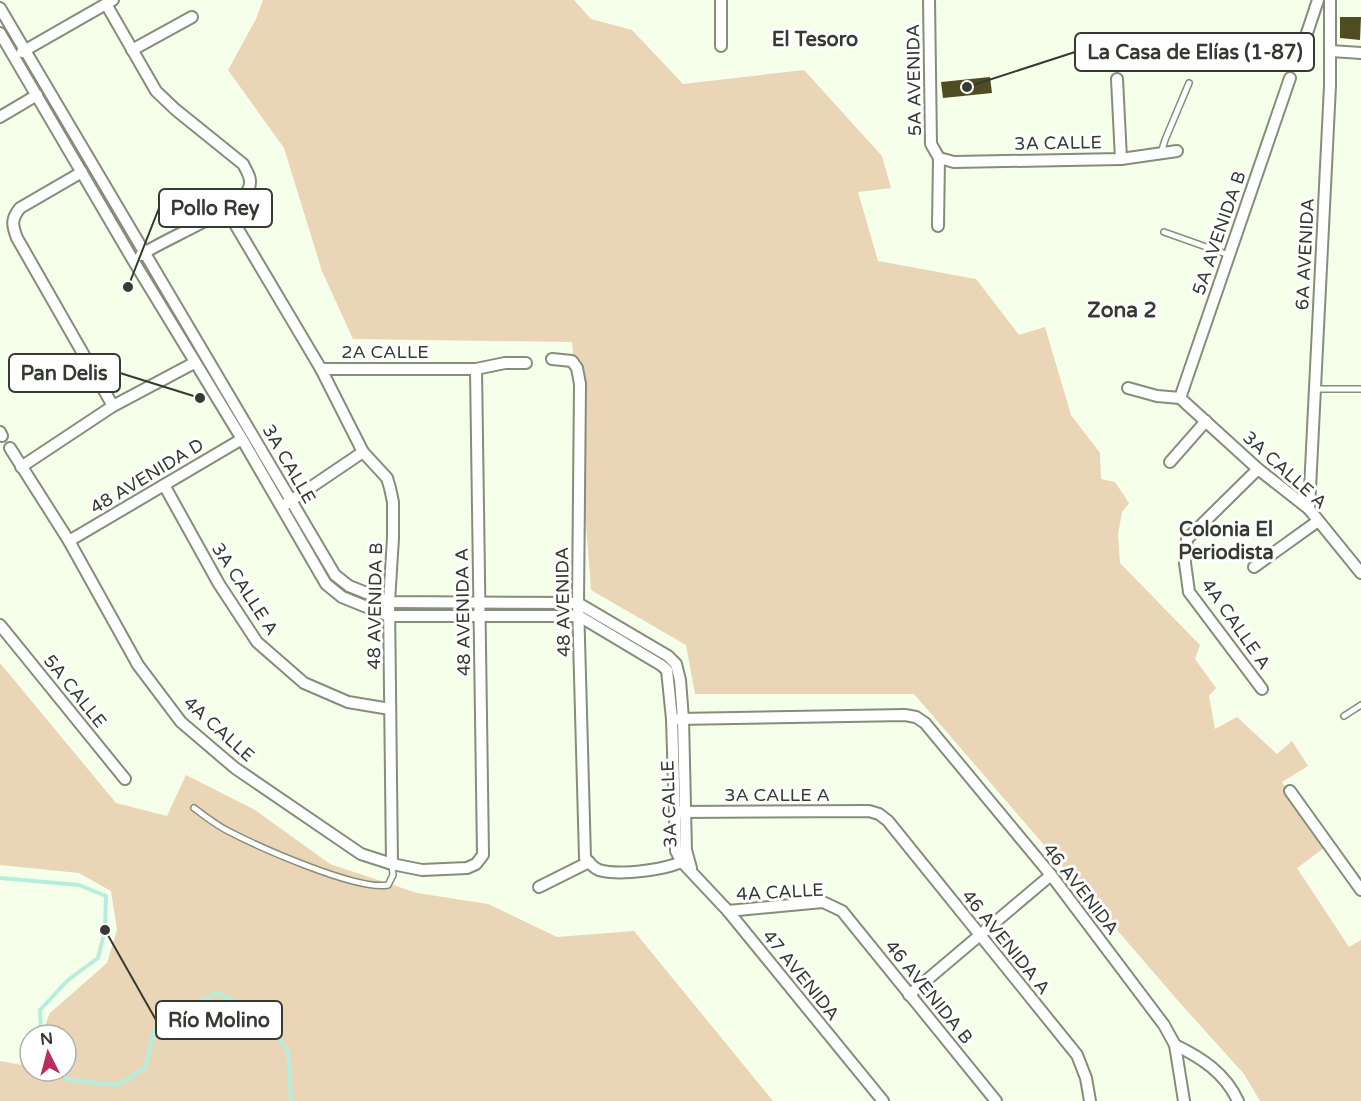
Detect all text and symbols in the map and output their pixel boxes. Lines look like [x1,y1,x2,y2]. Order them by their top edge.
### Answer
street label: 5A AVENIDA [902,24,926,136]
district label: El Tesoro [772,28,858,52]
callout: La Casa de Elías (1-87) [1075,33,1314,71]
text: La Casa de Elías (1-87) [1087,41,1303,65]
street label: 3A CALLE [1014,131,1102,155]
street label: 5A AVENIDA B [1188,168,1250,298]
callout: Pollo Rey [159,189,272,227]
text: Pollo Rey [171,197,260,221]
street label: 6A AVENIDA [1291,197,1319,311]
district label: Zona 2 [1087,298,1157,323]
street label: 2A CALLE [341,341,429,363]
callout: Pan Delis [9,354,120,392]
text: Pan Delis [20,362,108,386]
street label: 3A CALLE [258,421,320,507]
street label: 3A CALLE A [1238,426,1332,514]
street label: 48 AVENIDA D [86,434,208,518]
district label: Colonia El Periodista [1178,518,1274,565]
street label: 3A CALLE A [207,539,283,639]
street label: 48 AVENIDA B [363,542,387,670]
street label: 48 AVENIDA [551,547,575,657]
street label: 48 AVENIDA A [451,548,475,676]
street label: 4A CALLE A [1197,574,1275,674]
street label: 5A CALLE [39,650,111,732]
street label: 4A CALLE [179,692,259,766]
street label: 3A CALLE [656,760,682,848]
street label: 3A CALLE A [724,784,830,806]
street label: 46 AVENIDA [1038,839,1124,939]
street label: 4A CALLE [736,879,824,905]
street label: 46 AVENIDA A [957,885,1055,999]
street label: 47 AVENIDA [758,925,844,1025]
street label: 46 AVENIDA B [880,936,978,1048]
callout: Río Molino [156,1001,282,1039]
text: Río Molino [168,1009,270,1033]
north arrow [18,1023,78,1083]
text: N [39,1028,54,1050]

